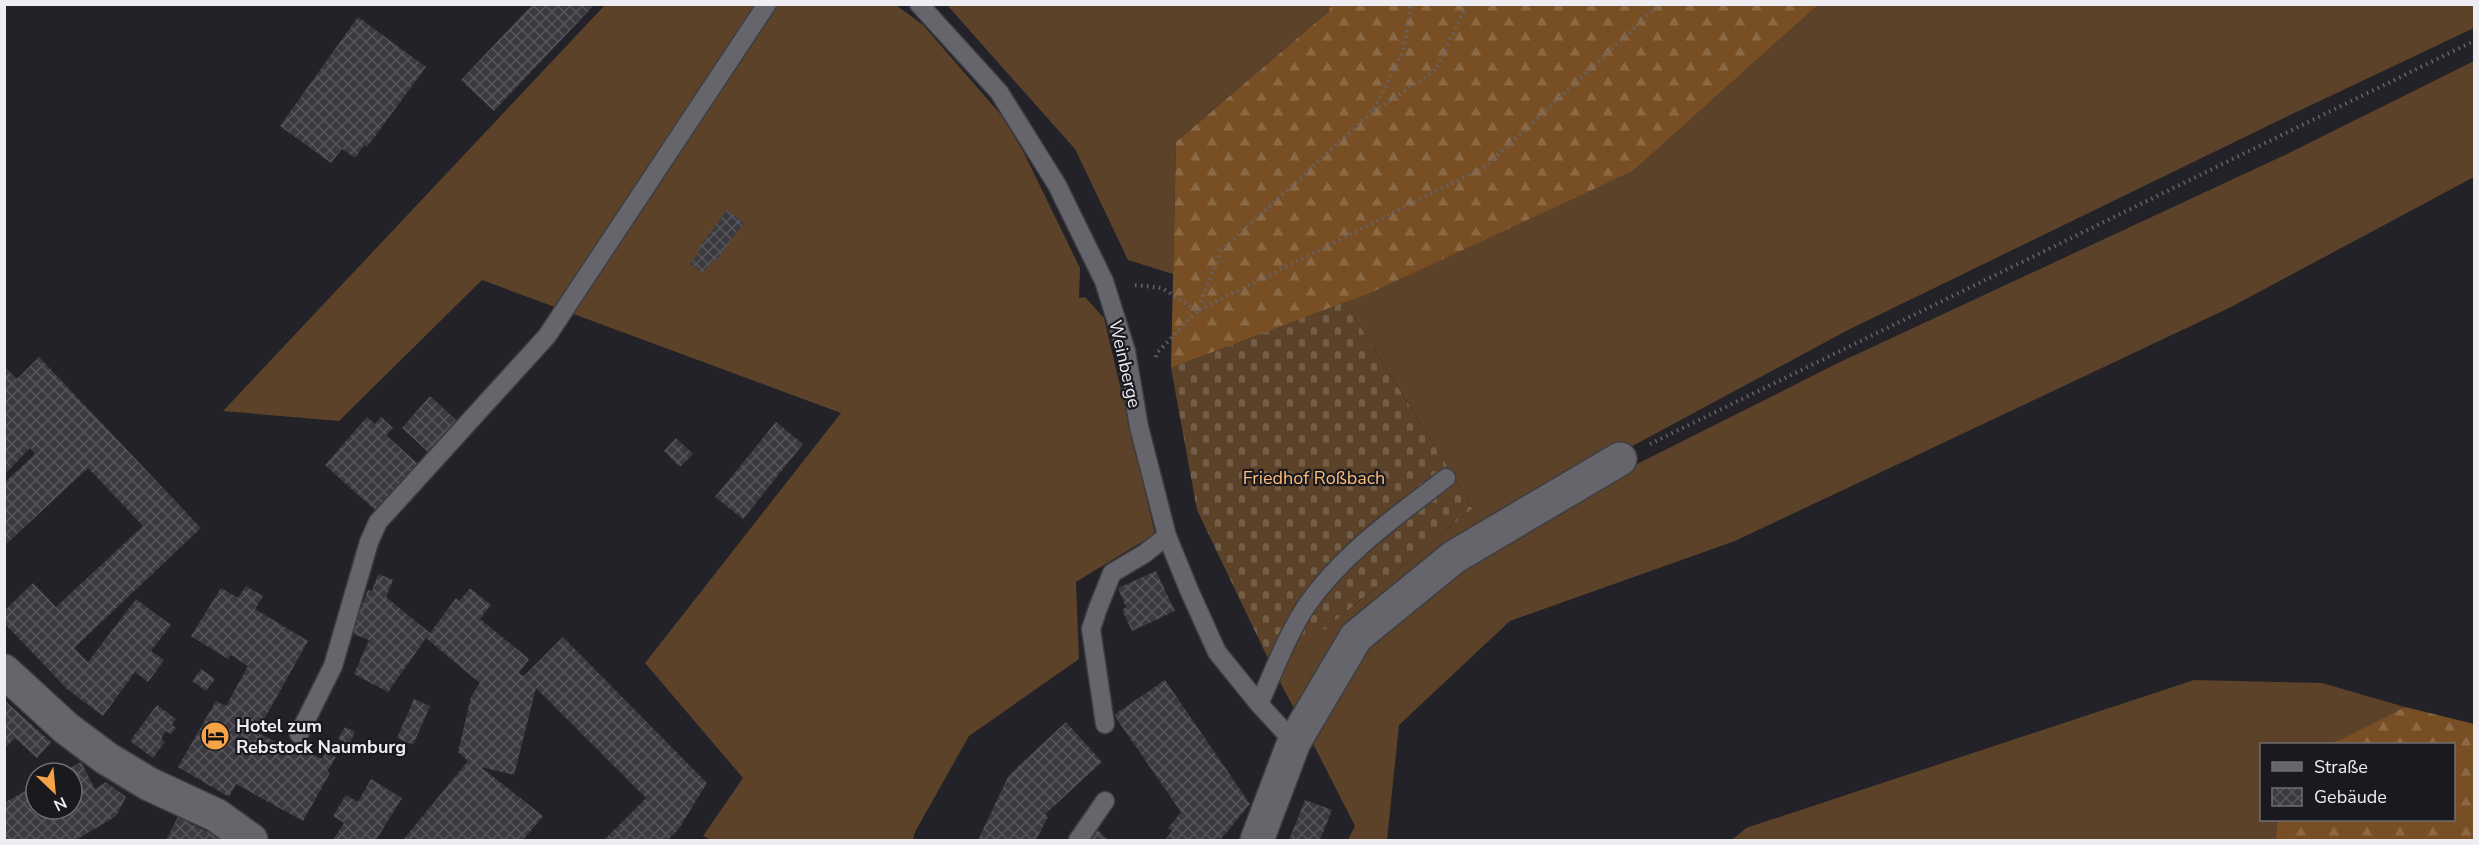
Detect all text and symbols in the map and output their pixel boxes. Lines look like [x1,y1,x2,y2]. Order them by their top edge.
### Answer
street label: Weinberge [1103,318,1147,410]
park label: Friedhof Roßbach [1243,466,1385,490]
place label: Hotel zum Rebstock Naumburg [236,714,406,759]
hotel icon: Hotel zum Rebstock Naumburg [199,720,231,752]
legend [2260,743,2455,821]
text: Straße [2314,755,2368,779]
north arrow [24,761,84,821]
text: Gebäude [2314,785,2387,809]
text: N [50,791,70,816]

